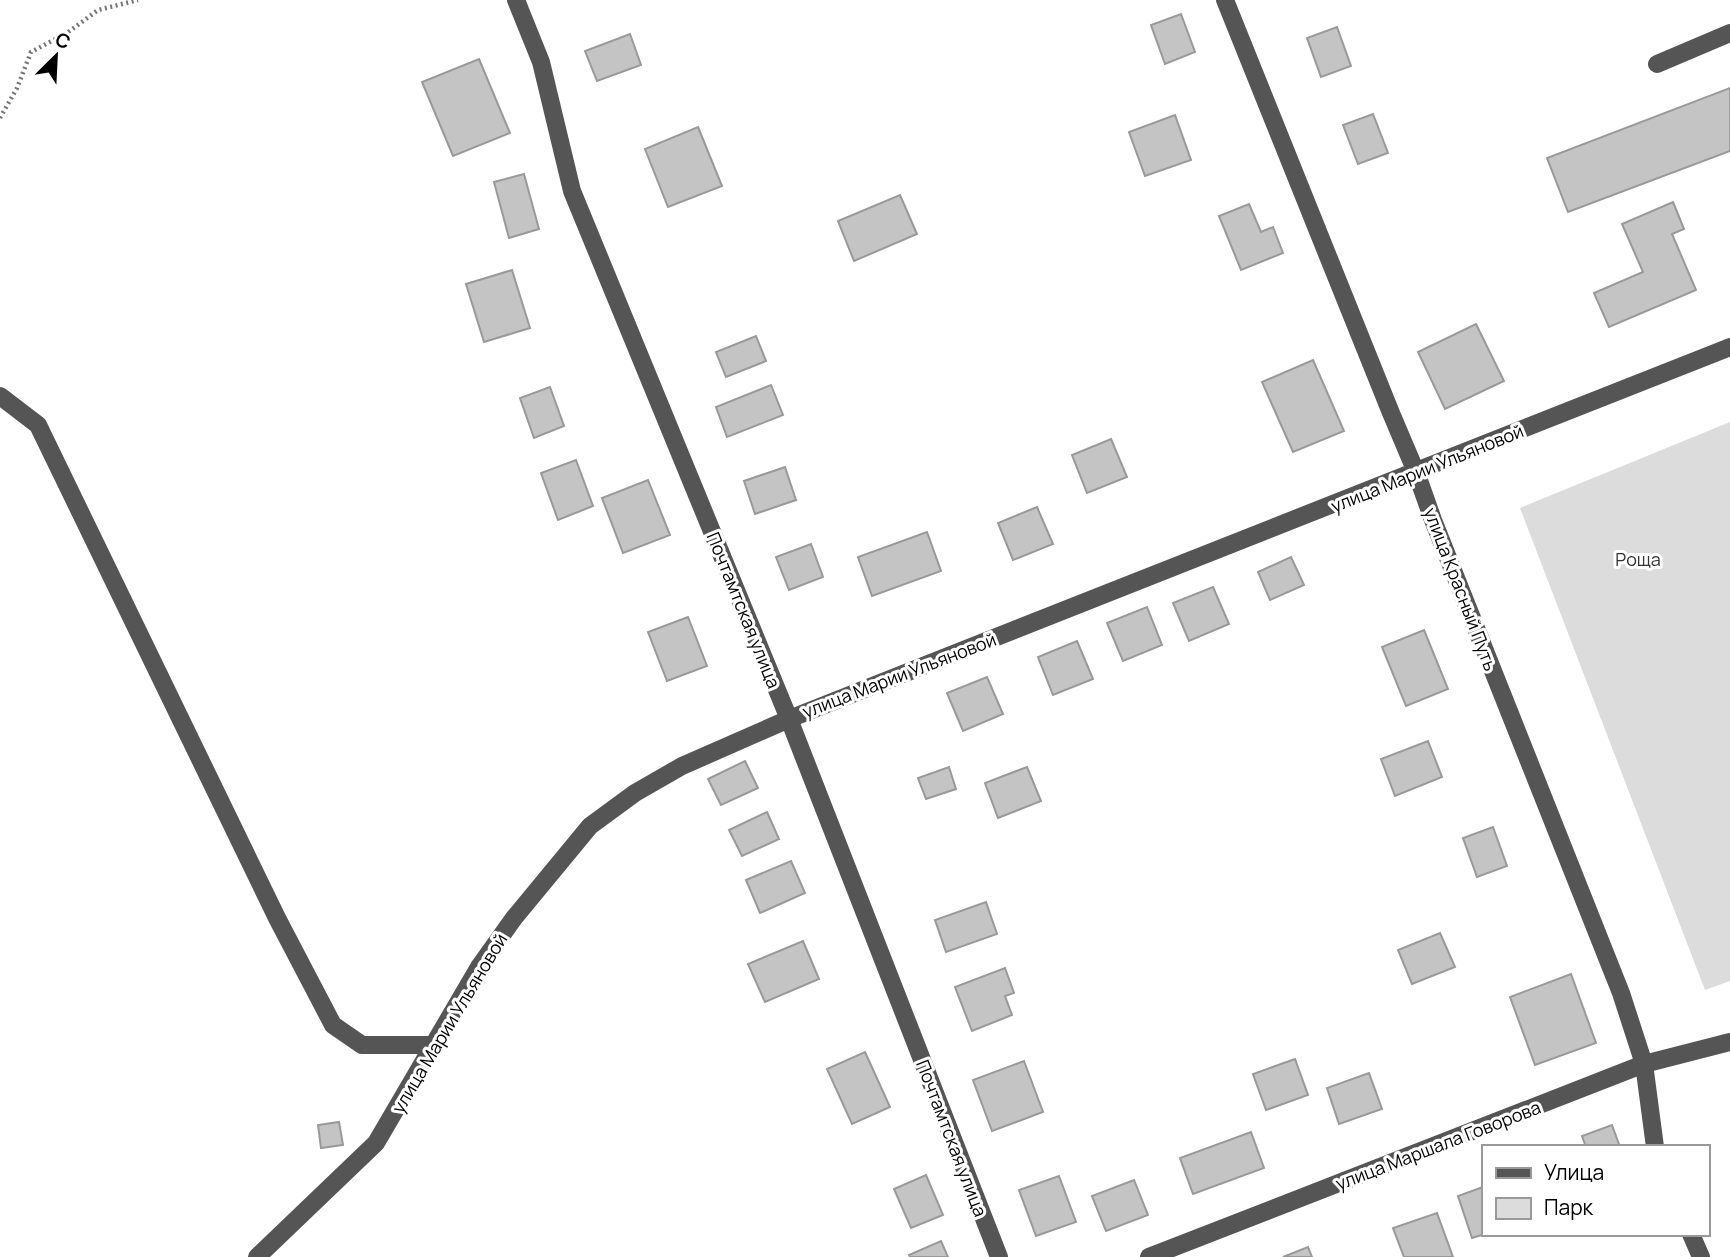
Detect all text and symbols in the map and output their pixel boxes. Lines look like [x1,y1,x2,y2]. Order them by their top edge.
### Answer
north arrow [21,21,91,91]
text: С [51,26,75,55]
street label: улица Марии Ульяновой [1327,418,1527,518]
street label: улица Красный Путь [1419,504,1503,674]
street label: Почтамтская улица [702,528,786,692]
park label: Роща [1615,547,1661,571]
street label: улица Марии Ульяновой [799,627,999,723]
street label: улица Марии Ульяновой [386,929,512,1117]
street label: Почтамтская улица [911,1056,993,1220]
street label: улица Маршала Говорова [1332,1095,1544,1195]
legend [1482,1145,1709,1236]
text: Улица [1544,1158,1604,1186]
text: Парк [1544,1193,1594,1221]

